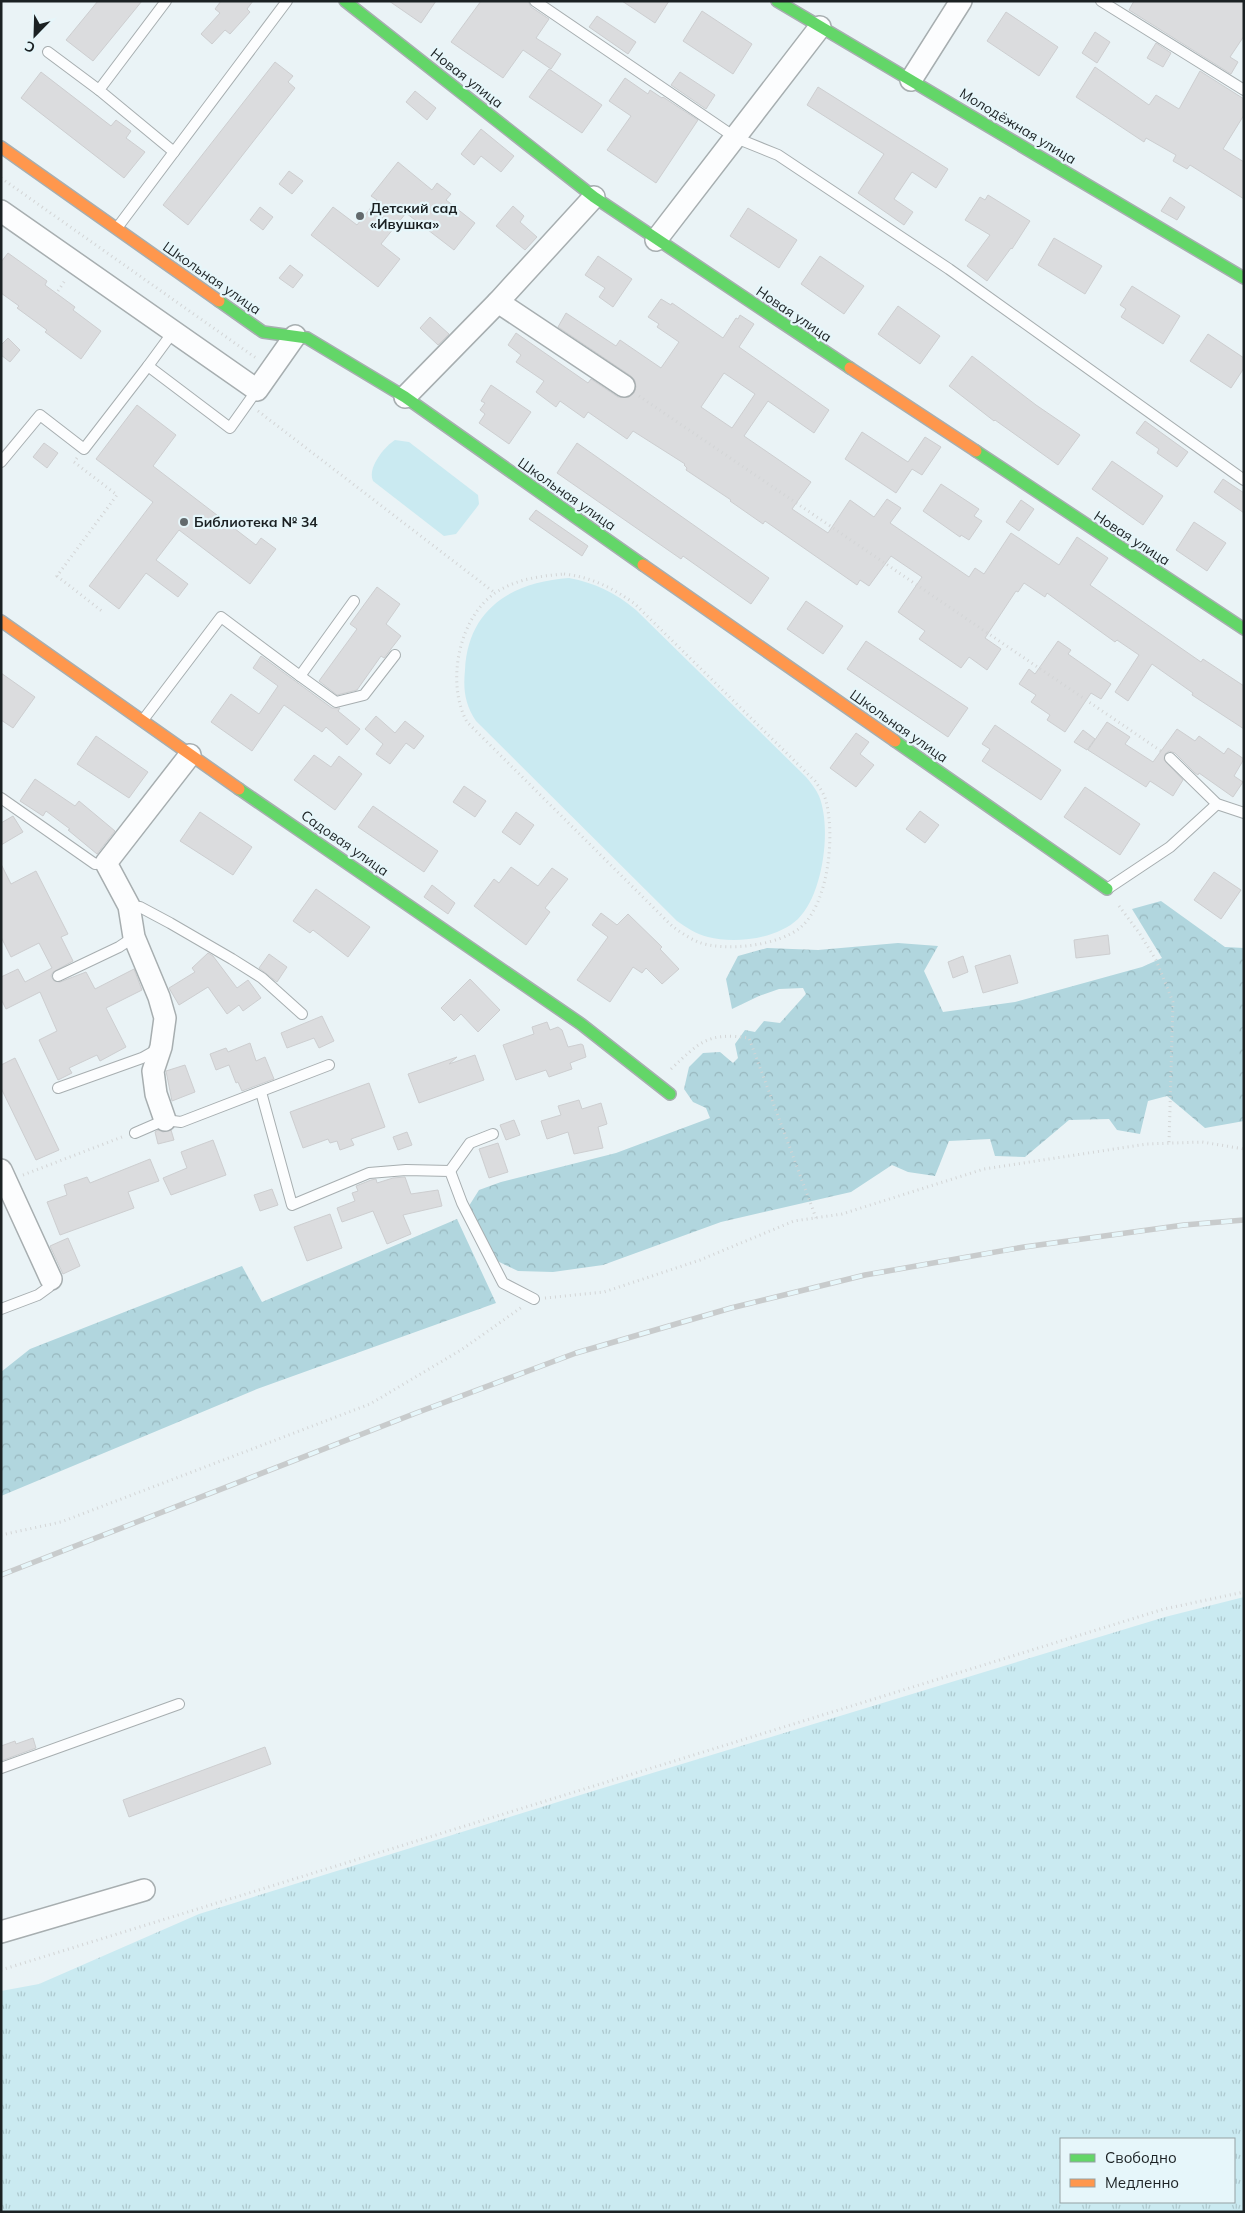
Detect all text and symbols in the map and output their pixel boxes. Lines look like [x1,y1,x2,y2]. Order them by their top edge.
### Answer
north arrow [10,10,60,60]
text: С [22,37,38,57]
street label: Новая улица [427,44,507,112]
street label: Молодёжная улица [956,84,1080,168]
place label: Детский сад «Ивушка» [370,199,457,233]
marker: Детский сад «Ивушка» [354,210,366,222]
street label: Школьная улица [159,237,265,319]
street label: Новая улица [753,282,835,346]
street label: Школьная улица [514,453,620,535]
street label: Новая улица [1090,507,1174,569]
place label: Библиотека № 34 [194,513,318,531]
marker: Библиотека № 34 [178,516,190,528]
street label: Школьная улица [846,685,952,767]
street label: Садовая улица [298,806,392,880]
legend [1060,2138,1235,2203]
text: Свободно [1105,2148,1177,2167]
text: Медленно [1105,2173,1179,2192]

